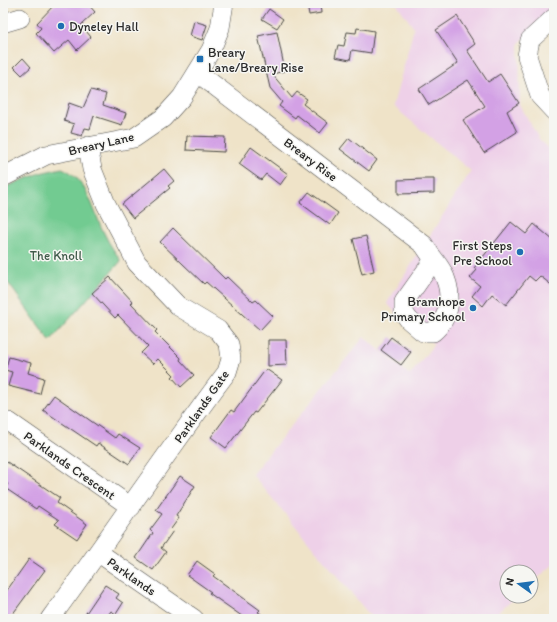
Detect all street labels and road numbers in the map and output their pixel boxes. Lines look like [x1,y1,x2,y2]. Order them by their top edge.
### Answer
street label: Breary Lane [67,129,135,158]
street label: Breary Rise [281,134,340,184]
street label: Parklands Gate [171,367,232,446]
street label: Parklands Crescent [21,428,119,503]
street label: Parklands [105,554,159,599]

